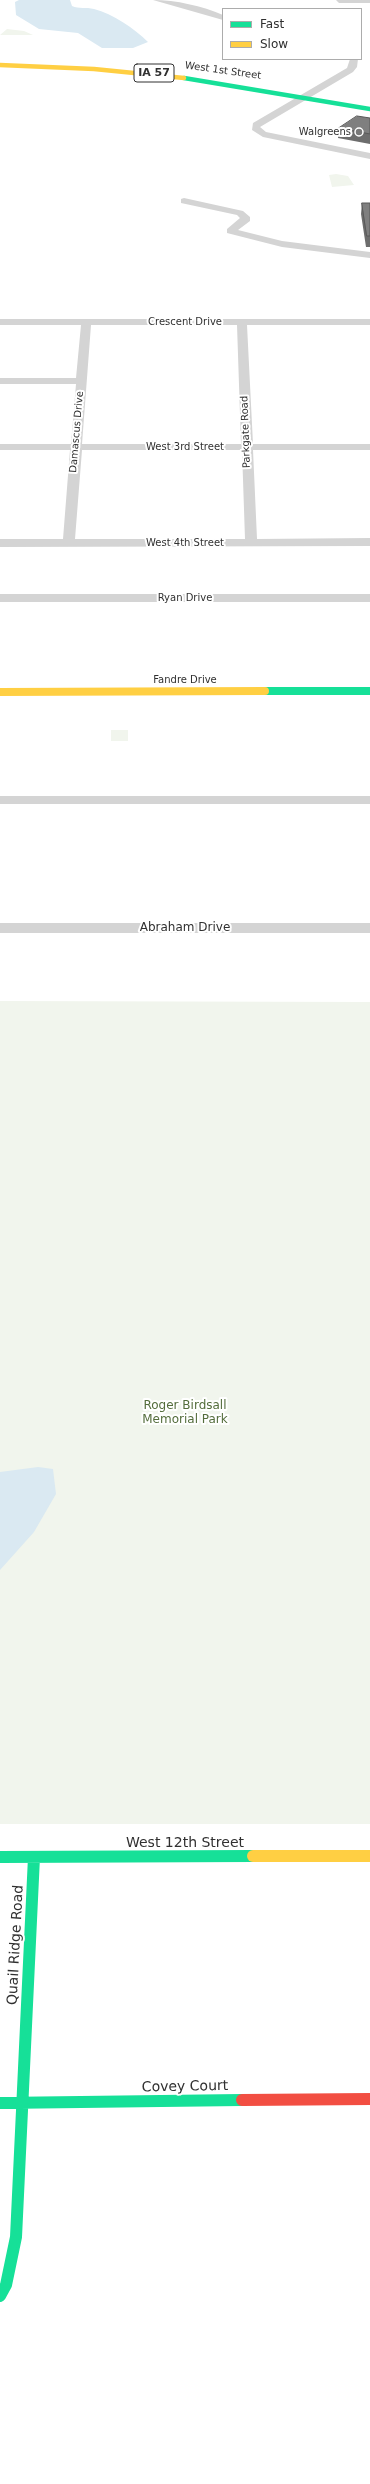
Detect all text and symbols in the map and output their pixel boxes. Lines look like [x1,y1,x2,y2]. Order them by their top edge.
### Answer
legend [222,8,362,60]
text: Fast [260,17,284,31]
text: Slow [260,37,288,51]
street label: West 1st Street [184,60,262,82]
road number: IA 57 [134,64,174,82]
place label: Walgreens [299,126,351,138]
marker: Walgreens [354,127,364,137]
street label: Crescent Drive [148,316,222,328]
street label: Damascus Drive [67,391,87,473]
street label: Parkgate Road [239,396,253,468]
street label: West 3rd Street [146,441,224,453]
street label: West 4th Street [146,537,224,549]
street label: Ryan Drive [158,592,212,604]
street label: Fandre Drive [153,674,217,686]
street label: Abraham Drive [140,921,230,935]
park label: Roger Birdsall Memorial Park [142,1399,228,1427]
street label: West 12th Street [126,1835,244,1851]
street label: Quail Ridge Road [4,1885,28,2005]
street label: Covey Court [142,2078,228,2096]

